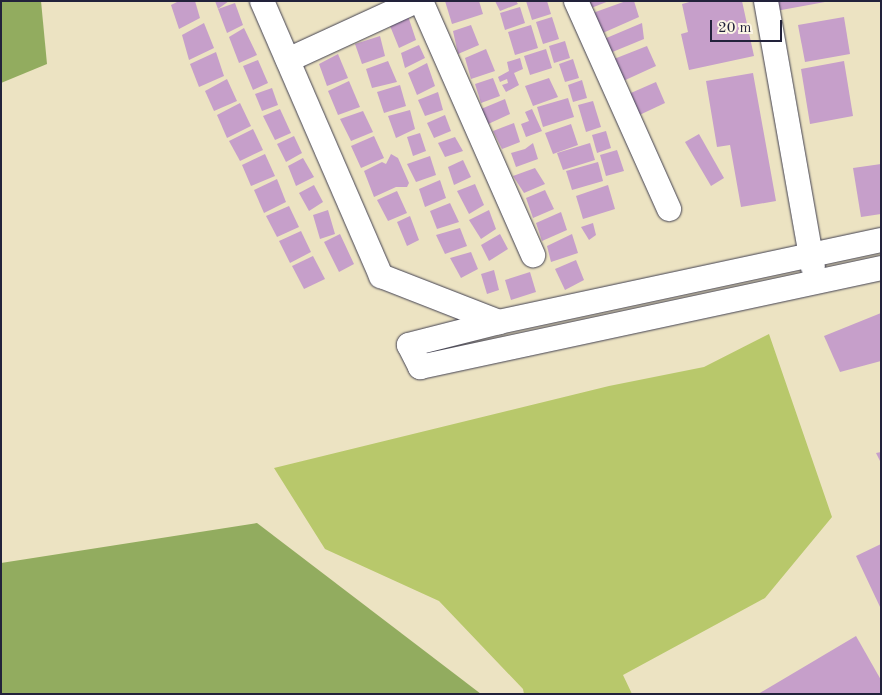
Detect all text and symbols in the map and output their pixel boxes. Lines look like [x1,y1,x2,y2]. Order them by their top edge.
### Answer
scale bar [712,10,784,42]
text: 20 m [718,21,752,36]

